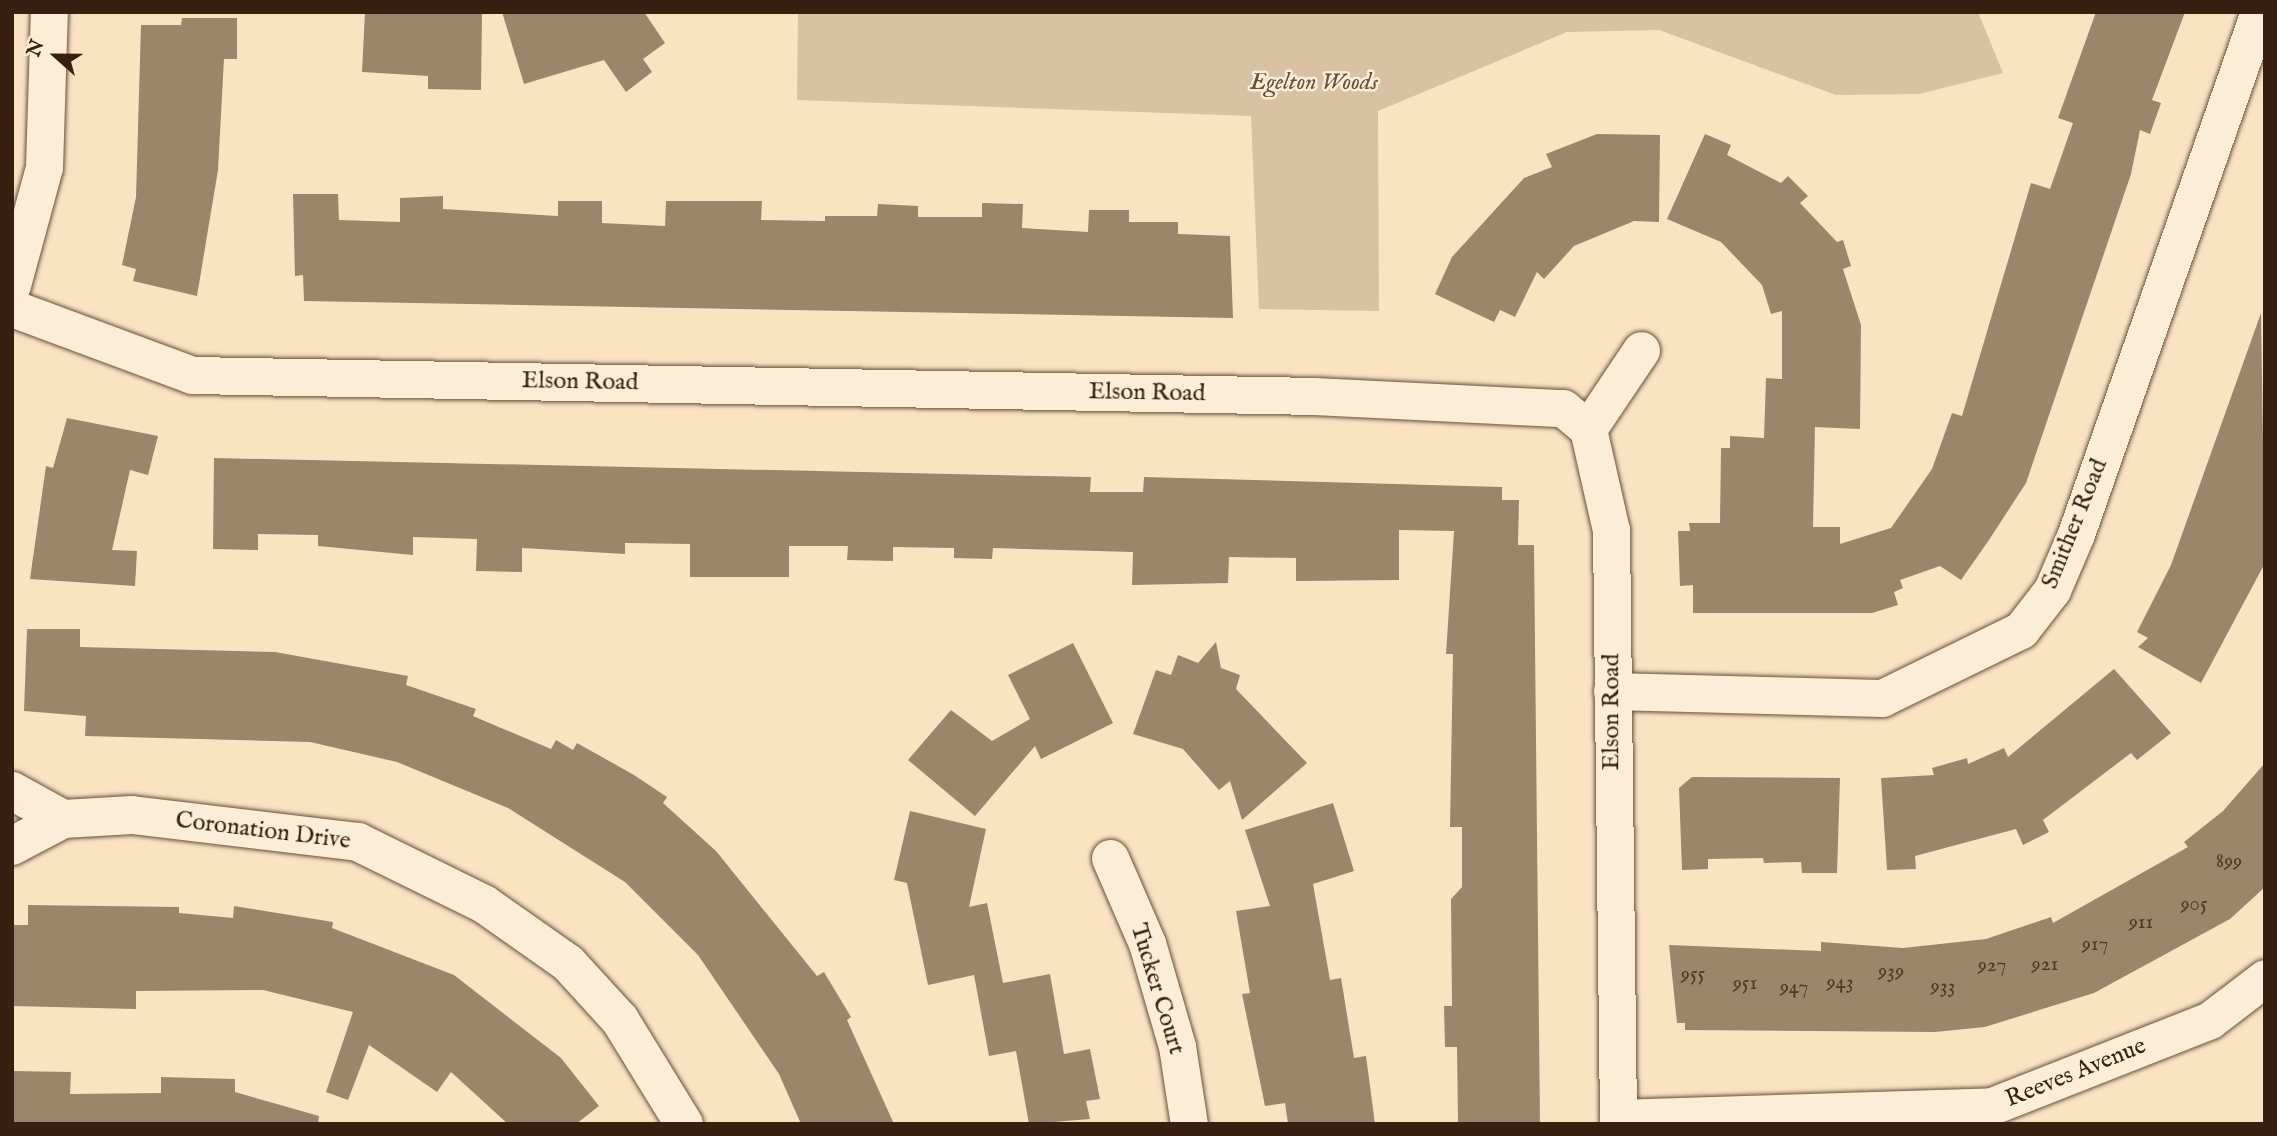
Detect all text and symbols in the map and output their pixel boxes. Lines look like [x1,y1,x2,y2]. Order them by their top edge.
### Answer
north arrow [21,21,91,91]
text: N [22,37,51,60]
park label: Egelton Woods [1250,69,1378,97]
street label: Elson Road [521,367,639,397]
street label: Elson Road [1088,378,1206,408]
street label: Smither Road [2036,455,2114,593]
street label: Elson Road [1598,654,1626,770]
street label: Coronation Drive [174,806,352,856]
house number: 899 [2216,849,2242,875]
house number: 905 [2180,892,2208,918]
house number: 911 [2129,910,2153,936]
street label: Tucker Court [1123,920,1191,1058]
house number: 917 [2082,932,2108,958]
house number: 921 [2032,952,2058,978]
house number: 927 [1978,953,2006,979]
house number: 939 [1878,959,1904,985]
house number: 955 [1681,962,1705,988]
house number: 943 [1826,970,1854,996]
house number: 951 [1733,971,1757,997]
house number: 933 [1931,974,1955,1000]
house number: 947 [1780,975,1808,1001]
street label: Reeves Avenue [2002,1032,2150,1114]

